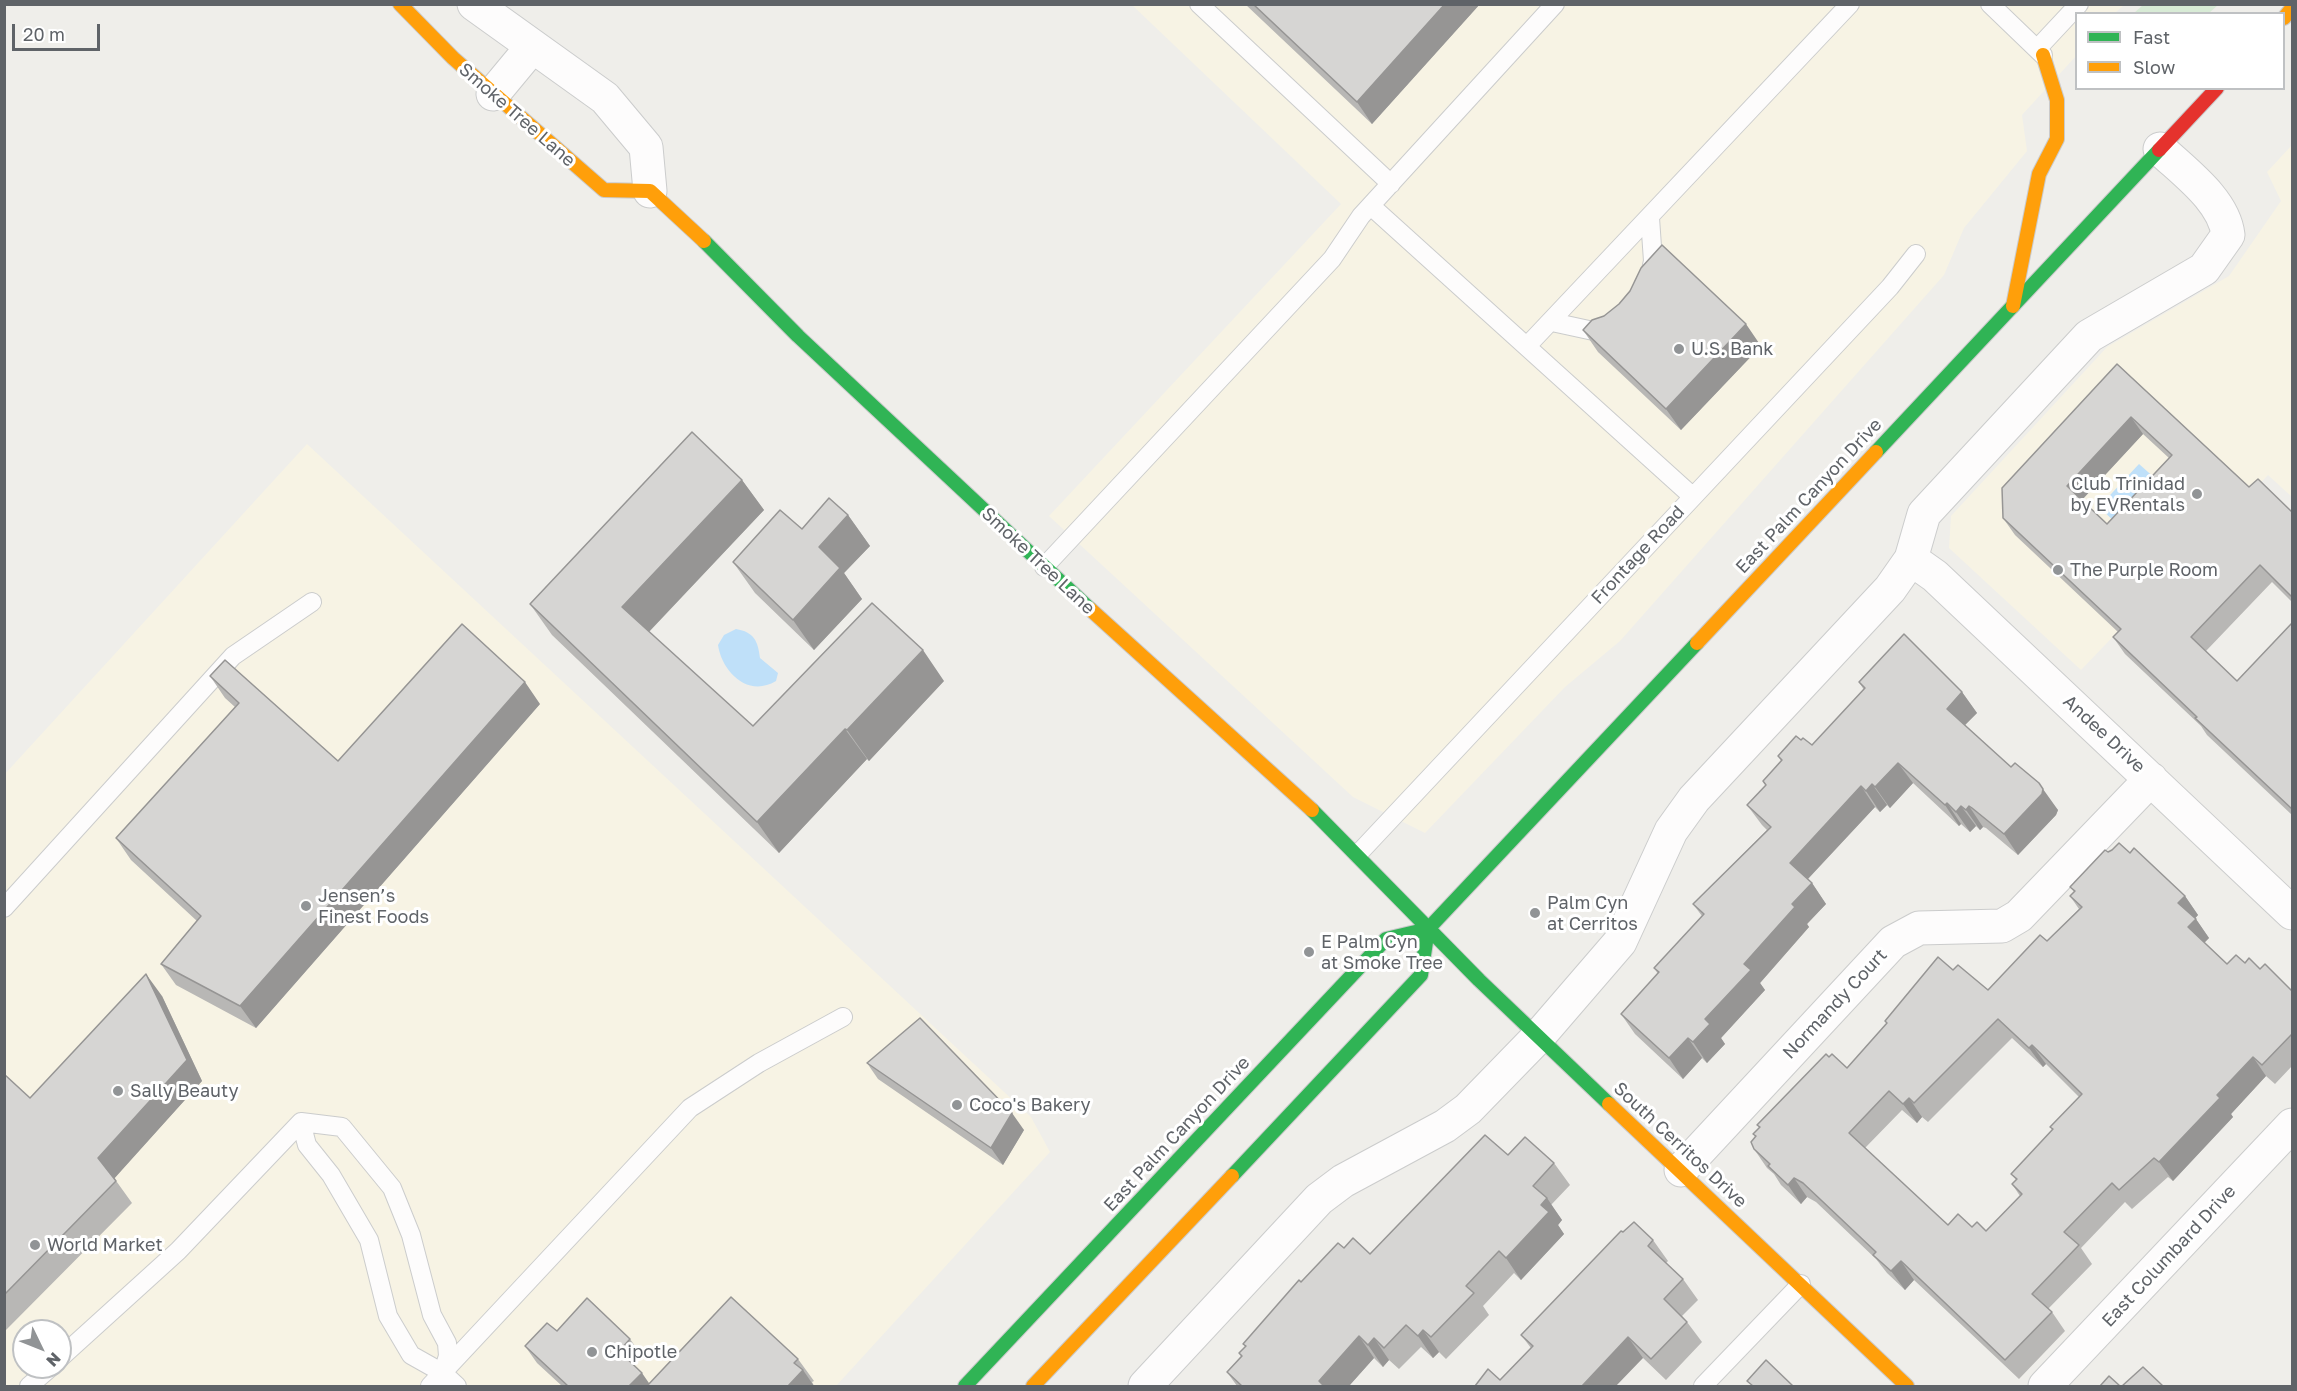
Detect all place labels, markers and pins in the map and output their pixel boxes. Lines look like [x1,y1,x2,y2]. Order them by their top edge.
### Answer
place label: U.S. Bank [1691,338,1774,360]
marker: U.S. Bank [1672,342,1686,356]
place label: Club Trinidad by EVRentals [2070,473,2185,516]
marker: Club Trinidad by EVRentals [2190,487,2204,501]
place label: The Purple Room [2070,559,2218,581]
marker: The Purple Room [2051,563,2065,577]
place label: Jensen’s Finest Foods [318,885,429,928]
place label: Palm Cyn at Cerritos [1547,892,1638,934]
marker: Jensen’s Finest Foods [299,899,313,913]
marker: Palm Cyn at Cerritos [1528,906,1542,920]
place label: E Palm Cyn at Smoke Tree [1321,931,1443,974]
marker: E Palm Cyn at Smoke Tree [1302,945,1316,959]
place label: Sally Beauty [130,1080,239,1102]
marker: Sally Beauty [111,1084,125,1098]
place label: Coco's Bakery [969,1094,1091,1116]
marker: Coco's Bakery [950,1098,964,1112]
place label: World Market [47,1234,163,1256]
marker: World Market [28,1238,42,1252]
place label: Chipotle [604,1341,677,1363]
marker: Chipotle [585,1345,599,1359]

